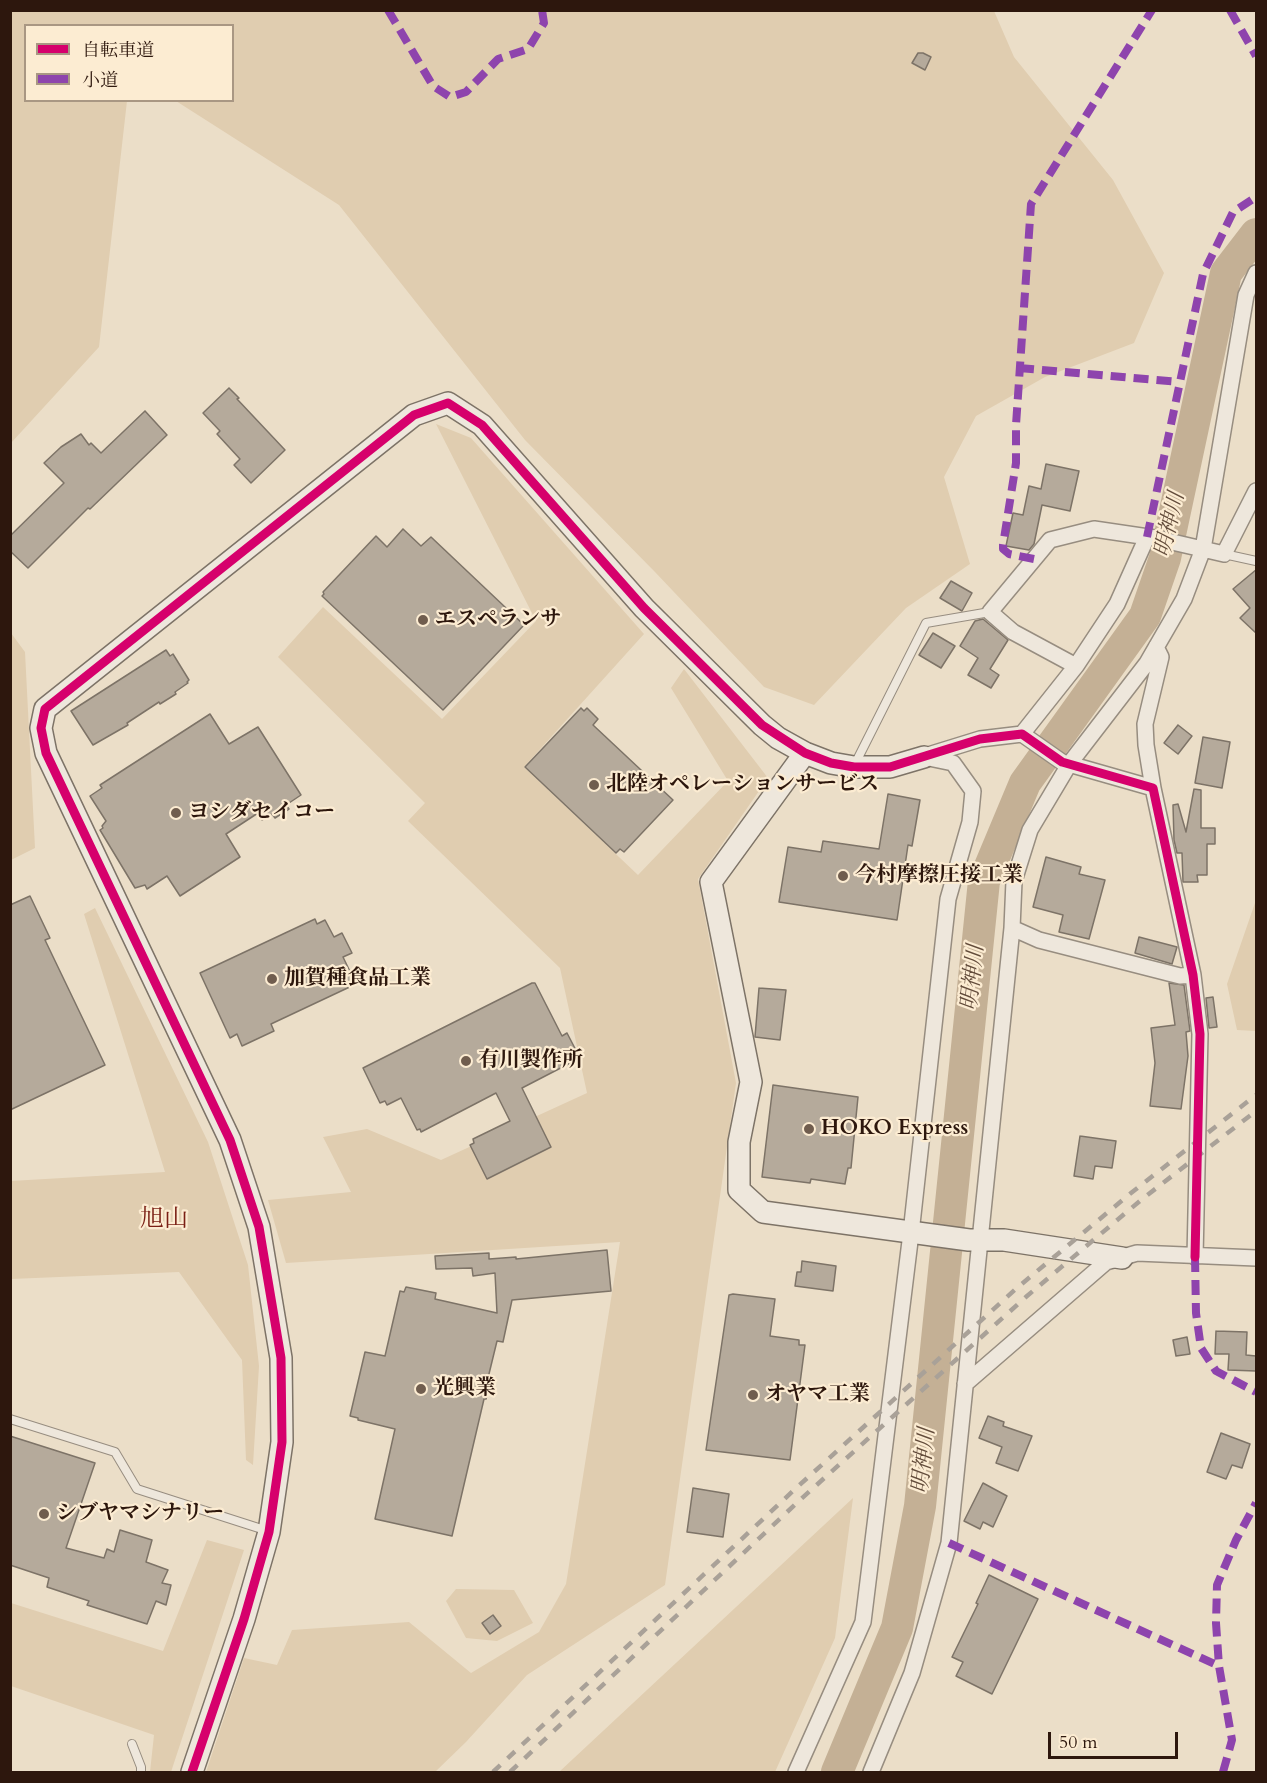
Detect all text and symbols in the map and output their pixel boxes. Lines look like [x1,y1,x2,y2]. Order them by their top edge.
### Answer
legend [24,24,234,102]
text: 自転車道 [82,38,154,63]
text: 小道 [82,68,118,93]
water label: 明神川 [1151,490,1191,560]
place label: エスペランサ [435,607,561,633]
marker: エスペランサ [416,613,430,627]
place label: 北陸オペレーションサービス [606,772,879,798]
marker: 北陸オペレーションサービス [587,778,601,792]
place label: ヨシダセイコー [188,800,335,826]
marker: ヨシダセイコー [169,806,183,820]
place label: 今村摩擦圧接工業 [855,863,1023,889]
marker: 今村摩擦圧接工業 [836,869,850,883]
water label: 明神川 [957,944,991,1012]
place label: 加賀種食品工業 [284,966,431,992]
marker: 加賀種食品工業 [265,972,279,986]
place label: 有川製作所 [478,1048,583,1074]
marker: 有川製作所 [459,1054,473,1068]
place label: HOKO Express [821,1116,968,1142]
marker: HOKO Express [802,1122,816,1136]
district label: 旭山 [140,1206,188,1234]
place label: 光興業 [433,1376,496,1402]
marker: 光興業 [414,1382,428,1396]
place label: オヤマ工業 [765,1382,870,1408]
marker: オヤマ工業 [746,1388,760,1402]
water label: 明神川 [908,1427,942,1495]
place label: シブヤマシナリー [56,1501,224,1527]
marker: シブヤマシナリー [37,1507,51,1521]
scale bar [1051,1720,1182,1758]
text: 50 m [1059,1730,1098,1755]

